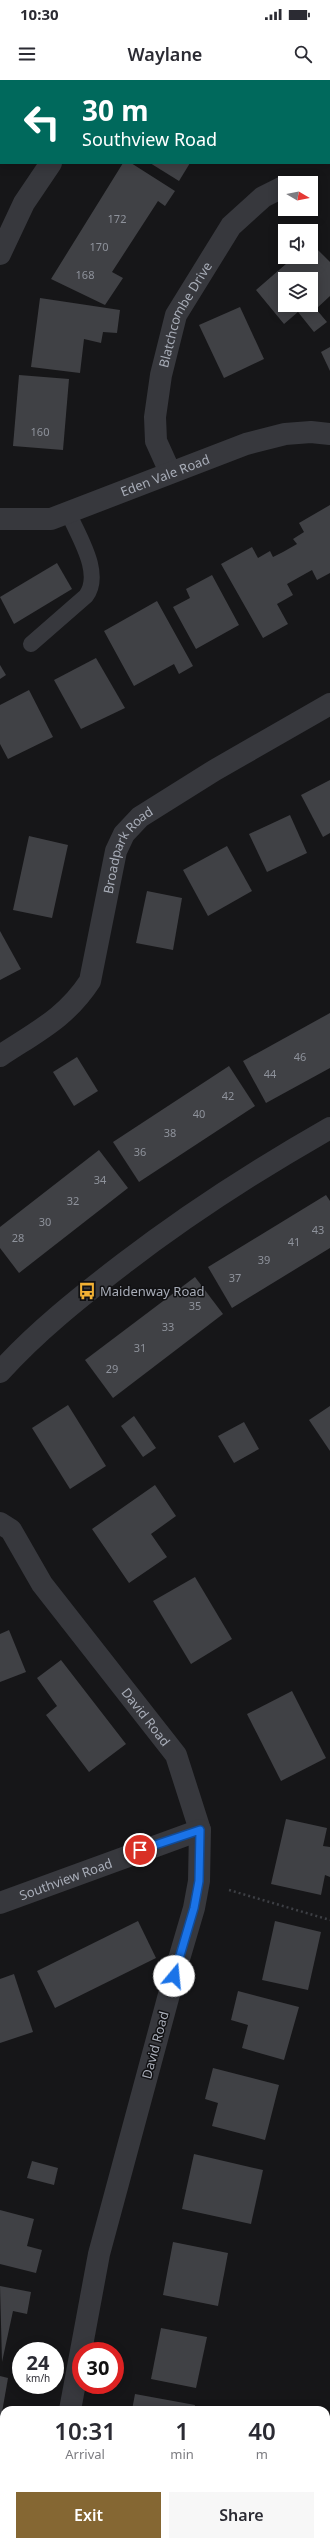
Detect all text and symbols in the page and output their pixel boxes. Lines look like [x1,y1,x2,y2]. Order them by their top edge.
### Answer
text: 10:30 [20,4,59,24]
text: Waylane [128,42,202,66]
icon: menu [16,43,38,65]
icon: search [292,43,314,65]
text: 30 m [82,91,149,129]
icon: left [16,96,68,148]
text: Southview Road [82,127,217,151]
north arrow [278,176,318,216]
map controls [278,176,318,312]
house number: 172 [108,211,126,226]
button: sound [278,224,318,264]
house number: 170 [90,239,108,254]
street label: Blatchcombe Drive [154,258,216,370]
house number: 168 [76,267,94,282]
button: layers [278,272,318,312]
house number: 160 [31,424,49,439]
street label: Eden Vale Road [118,450,212,501]
street label: Broadpark Road [99,802,156,895]
house number: 46 [294,1049,306,1064]
house number: 44 [264,1066,277,1081]
house number: 42 [222,1088,234,1103]
house number: 40 [193,1106,205,1121]
house number: 38 [164,1125,176,1140]
house number: 36 [134,1144,146,1159]
house number: 34 [94,1172,107,1187]
house number: 32 [67,1193,79,1208]
house number: 30 [39,1214,51,1229]
house number: 43 [312,1222,324,1237]
house number: 28 [12,1230,24,1245]
house number: 41 [288,1234,300,1249]
house number: 39 [258,1252,270,1267]
house number: 37 [229,1270,241,1285]
bus stop icon: Maidenway Road [77,1281,97,1301]
place label: Maidenway Road [100,1282,205,1300]
house number: 35 [189,1298,201,1313]
house number: 33 [162,1319,174,1334]
house number: 31 [134,1340,146,1355]
house number: 29 [106,1361,118,1376]
street label: David Road [118,1684,175,1750]
pin [123,1833,157,1867]
icon: arrive [129,1839,151,1861]
street label: Southview Road [17,1854,115,1904]
position arrow [153,1955,195,1997]
street label: David Road [137,2009,173,2081]
speed limit sign: 30 [72,2342,124,2394]
text: 24 [27,2349,49,2376]
text: km/h [26,2371,50,2385]
text: 10:31 [54,2414,116,2447]
text: 1 [175,2414,189,2447]
text: 40 [248,2414,276,2447]
text: Arrival [65,2445,105,2463]
text: min [170,2445,194,2463]
text: m [256,2445,268,2463]
button: Exit [16,2492,161,2538]
button: Share [169,2492,314,2538]

